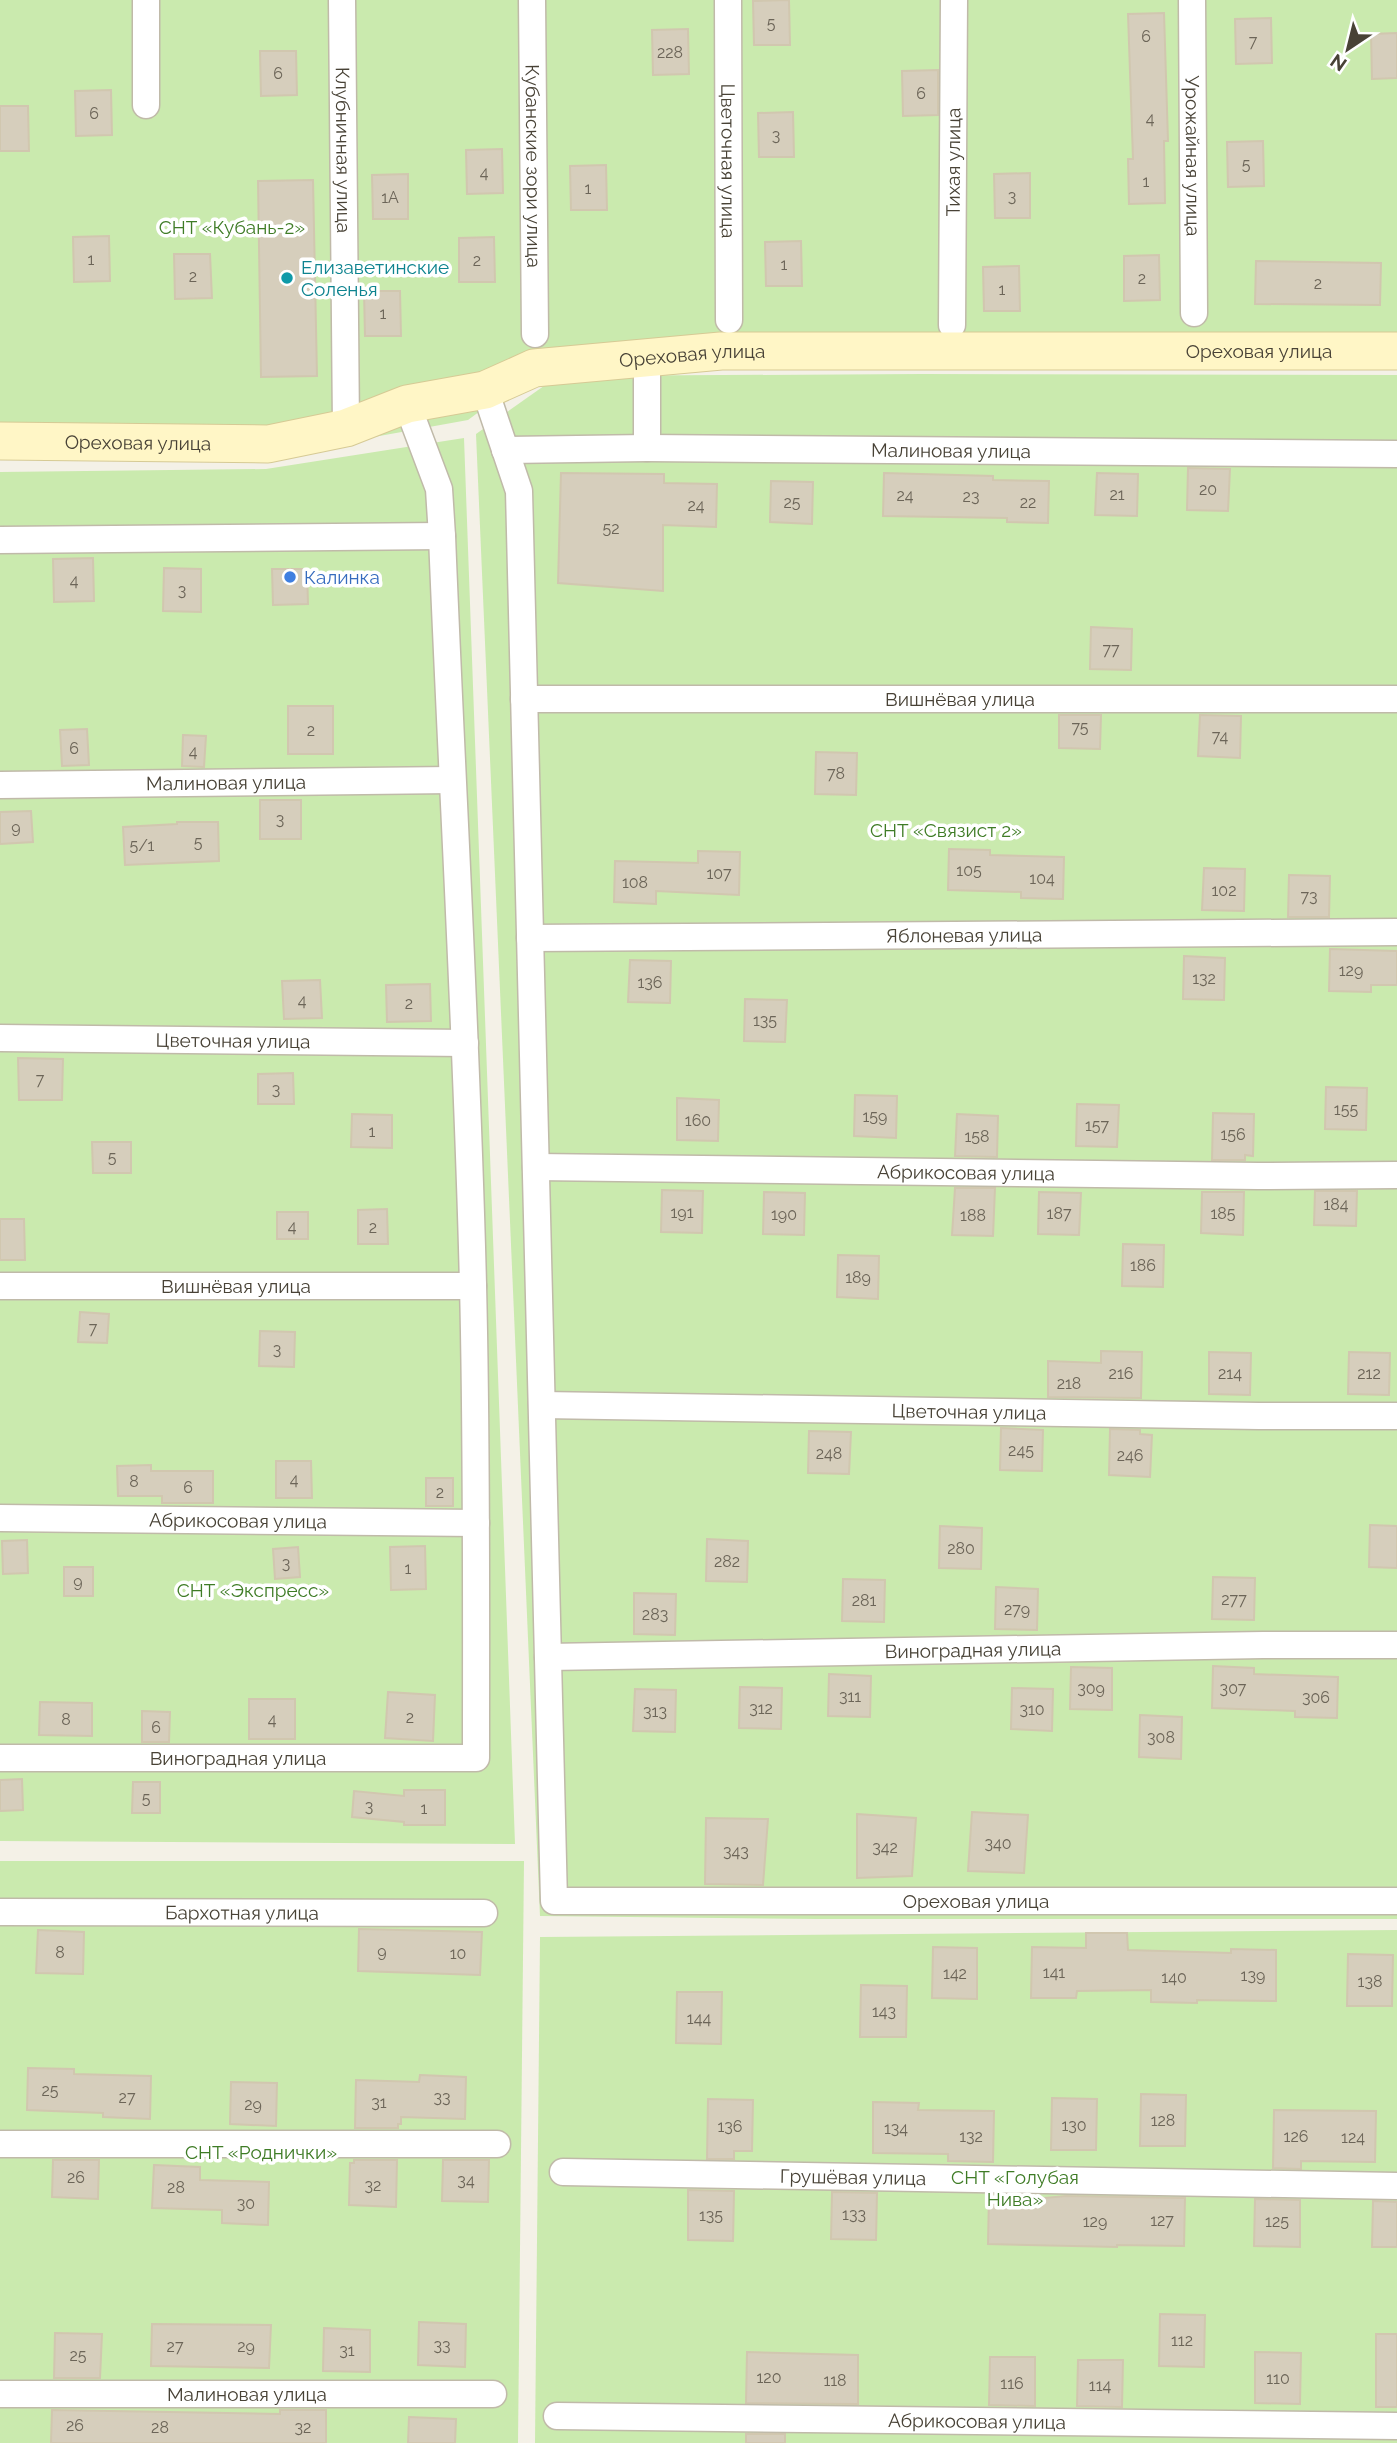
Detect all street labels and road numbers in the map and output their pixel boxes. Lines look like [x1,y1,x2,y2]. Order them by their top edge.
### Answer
street label: Кубанские зори улица [522,64,545,268]
street label: Клубничная улица [332,67,355,233]
street label: Урожайная улица [1181,76,1205,236]
street label: Цветочная улица [717,84,740,238]
street label: Тихая улица [942,107,964,217]
street label: Ореховая улица [618,340,765,371]
street label: Ореховая улица [1186,340,1332,362]
street label: Ореховая улица [65,431,211,454]
street label: Малиновая улица [871,439,1031,462]
street label: Вишнёвая улица [885,688,1035,710]
street label: Малиновая улица [146,771,306,794]
street label: Яблоневая улица [886,923,1042,947]
street label: Цветочная улица [155,1029,311,1052]
street label: Абрикосовая улица [877,1160,1055,1184]
street label: Вишнёвая улица [161,1275,311,1297]
street label: Цветочная улица [891,1399,1047,1424]
street label: Абрикосовая улица [149,1509,327,1532]
street label: Виноградная улица [884,1637,1061,1662]
street label: Виноградная улица [150,1747,326,1769]
street label: Ореховая улица [903,1890,1049,1912]
street label: Бархотная улица [165,1901,319,1924]
street label: Грушёвая улица [780,2165,926,2189]
street label: Малиновая улица [167,2383,327,2405]
street label: Абрикосовая улица [888,2409,1066,2433]

